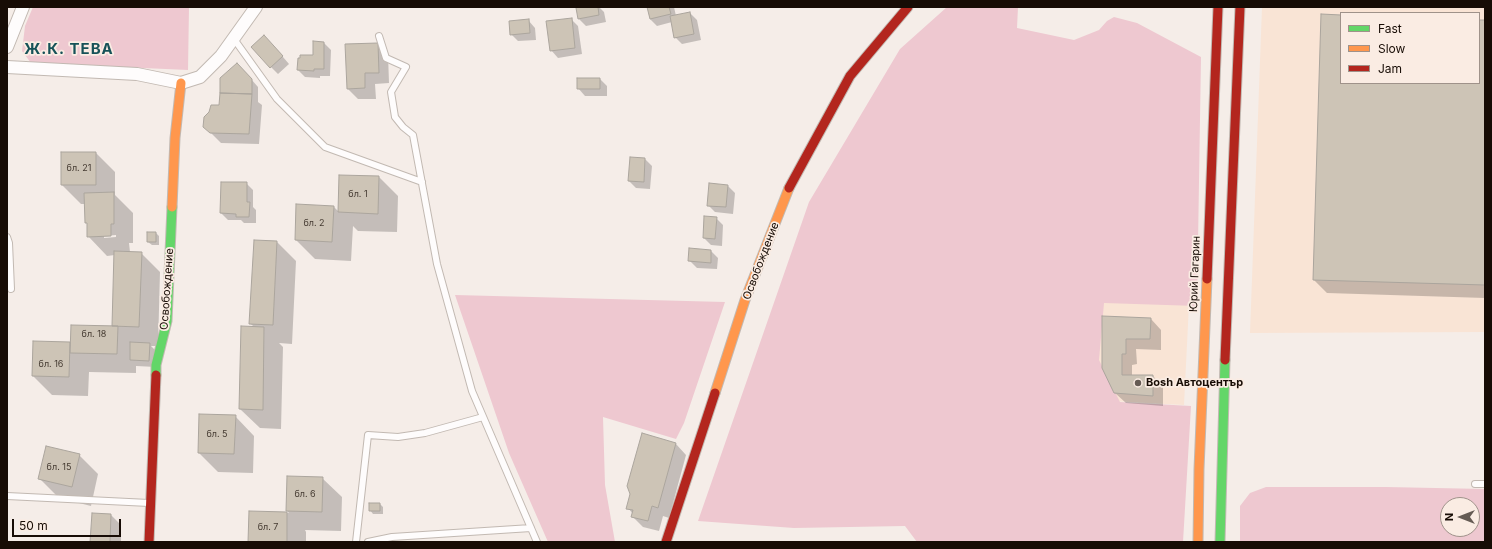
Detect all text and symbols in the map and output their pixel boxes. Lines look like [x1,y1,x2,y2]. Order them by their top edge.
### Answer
legend [1340,12,1480,84]
text: Fast [1378,21,1402,36]
district label: Ж.К. ТЕВА [24,40,114,58]
text: Slow [1378,41,1405,56]
text: Jam [1378,61,1402,76]
house number: бл. 21 [67,163,91,173]
house number: бл. 1 [348,189,368,199]
house number: бл. 2 [303,218,325,228]
street label: Освобождение [740,220,782,302]
street label: Юрий Гагарин [1187,236,1203,312]
street label: Освобождение [158,248,176,330]
house number: бл. 18 [82,329,106,339]
house number: бл. 16 [39,359,63,369]
place label: Bosh Автоцентър [1146,376,1243,390]
marker: Bosh Автоцентър [1133,378,1143,388]
house number: бл. 5 [206,429,228,439]
house number: бл. 15 [47,462,71,472]
house number: бл. 6 [294,489,316,499]
north arrow [1440,497,1480,537]
scale bar [14,511,123,537]
text: N [1442,513,1456,521]
text: 50 m [19,518,48,533]
house number: бл. 7 [258,522,278,532]

